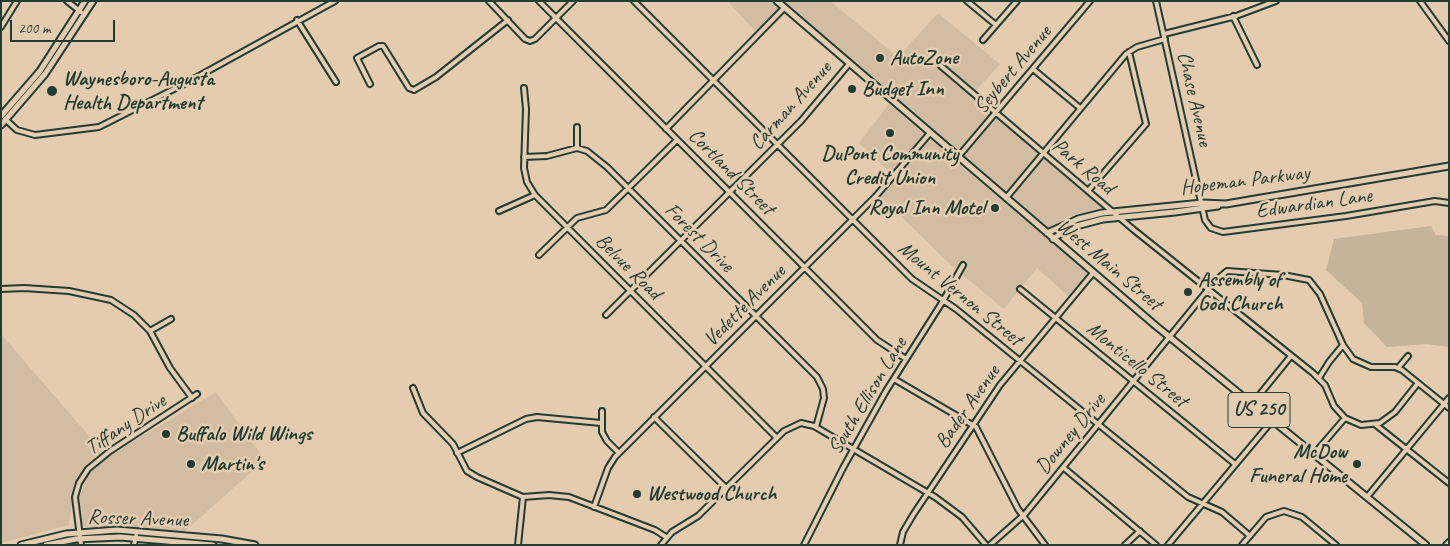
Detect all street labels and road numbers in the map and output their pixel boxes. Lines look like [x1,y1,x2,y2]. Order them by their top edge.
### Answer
street label: Seybert Avenue [969,21,1057,119]
street label: Chase Avenue [1171,49,1217,149]
street label: Carman Avenue [745,56,837,156]
street label: Cortland Street [682,123,780,221]
street label: Park Road [1047,134,1119,200]
street label: Hopeman Parkway [1179,161,1311,201]
street label: Edwardian Lane [1254,183,1374,225]
street label: Forest Drive [659,198,739,278]
street label: West Main Street [1051,214,1167,316]
street label: Belvue Road [590,229,666,305]
street label: Mount Vernon Street [893,236,1027,352]
street label: Vedette Avenue [699,260,791,352]
street label: Monticello Street [1081,317,1193,413]
street label: South Ellison Lane [823,333,913,459]
street label: Bader Avenue [930,360,1006,454]
street label: Tiffany Drive [81,389,171,461]
street label: Downey Drive [1031,389,1111,479]
road number: US 250 [1228,392,1290,428]
street label: Rosser Avenue [87,505,189,533]

